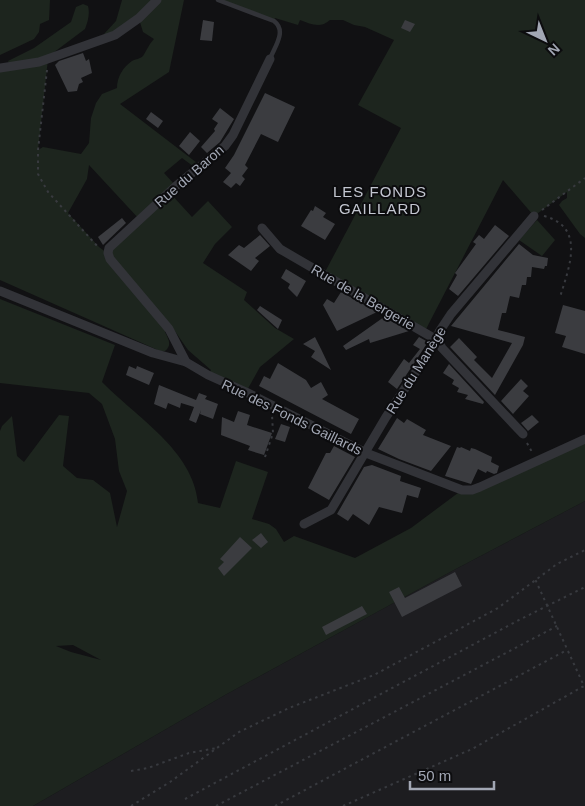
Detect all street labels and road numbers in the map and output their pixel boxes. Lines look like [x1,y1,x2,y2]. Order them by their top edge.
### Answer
street label: Rue du Baron [151,142,227,210]
street label: Rue de la Bergerie [308,261,418,333]
street label: Rue du Manège [383,323,449,416]
street label: Rue des Fonds Gaillards [219,376,365,458]

